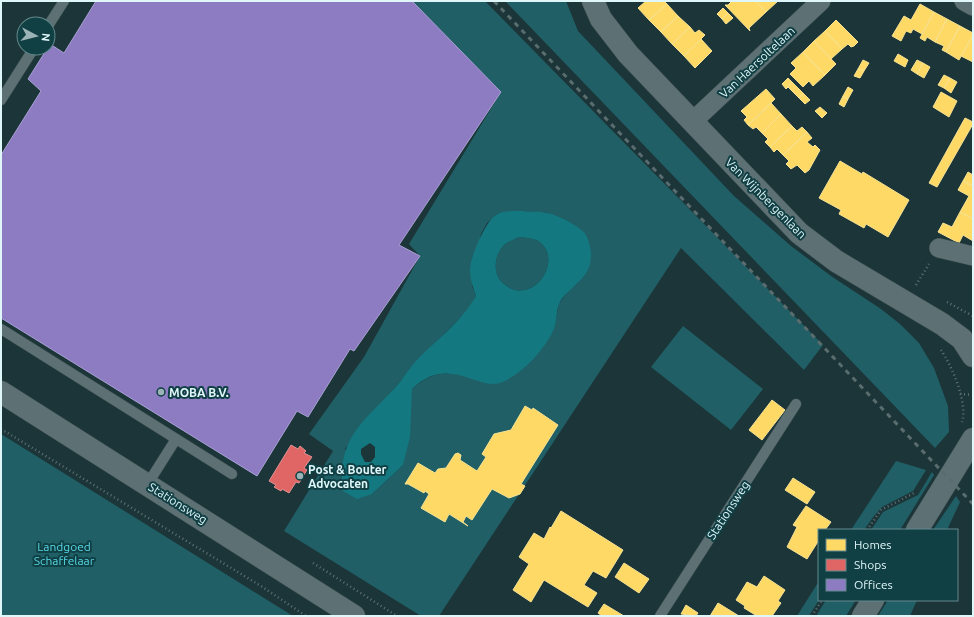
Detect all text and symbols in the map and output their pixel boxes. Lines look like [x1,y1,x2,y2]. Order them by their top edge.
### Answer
north arrow [16,16,56,56]
street label: Van Haersoltelaan [717,24,797,100]
text: N [39,32,52,42]
street label: Van Wijnbergenlaan [723,155,809,241]
place label: MOBA B.V. [169,386,229,399]
marker: MOBA B.V. [156,387,166,397]
place label: Post & Bouter Advocaten [308,463,387,490]
marker: Post & Bouter Advocaten [295,471,305,481]
street label: Stationsweg [704,478,752,542]
street label: Stationsweg [146,480,210,526]
legend [818,529,958,601]
text: Homes [854,538,892,551]
park label: Landgoed Schaffelaar [34,540,95,567]
text: Shops [854,558,886,571]
text: Offices [854,578,893,591]

